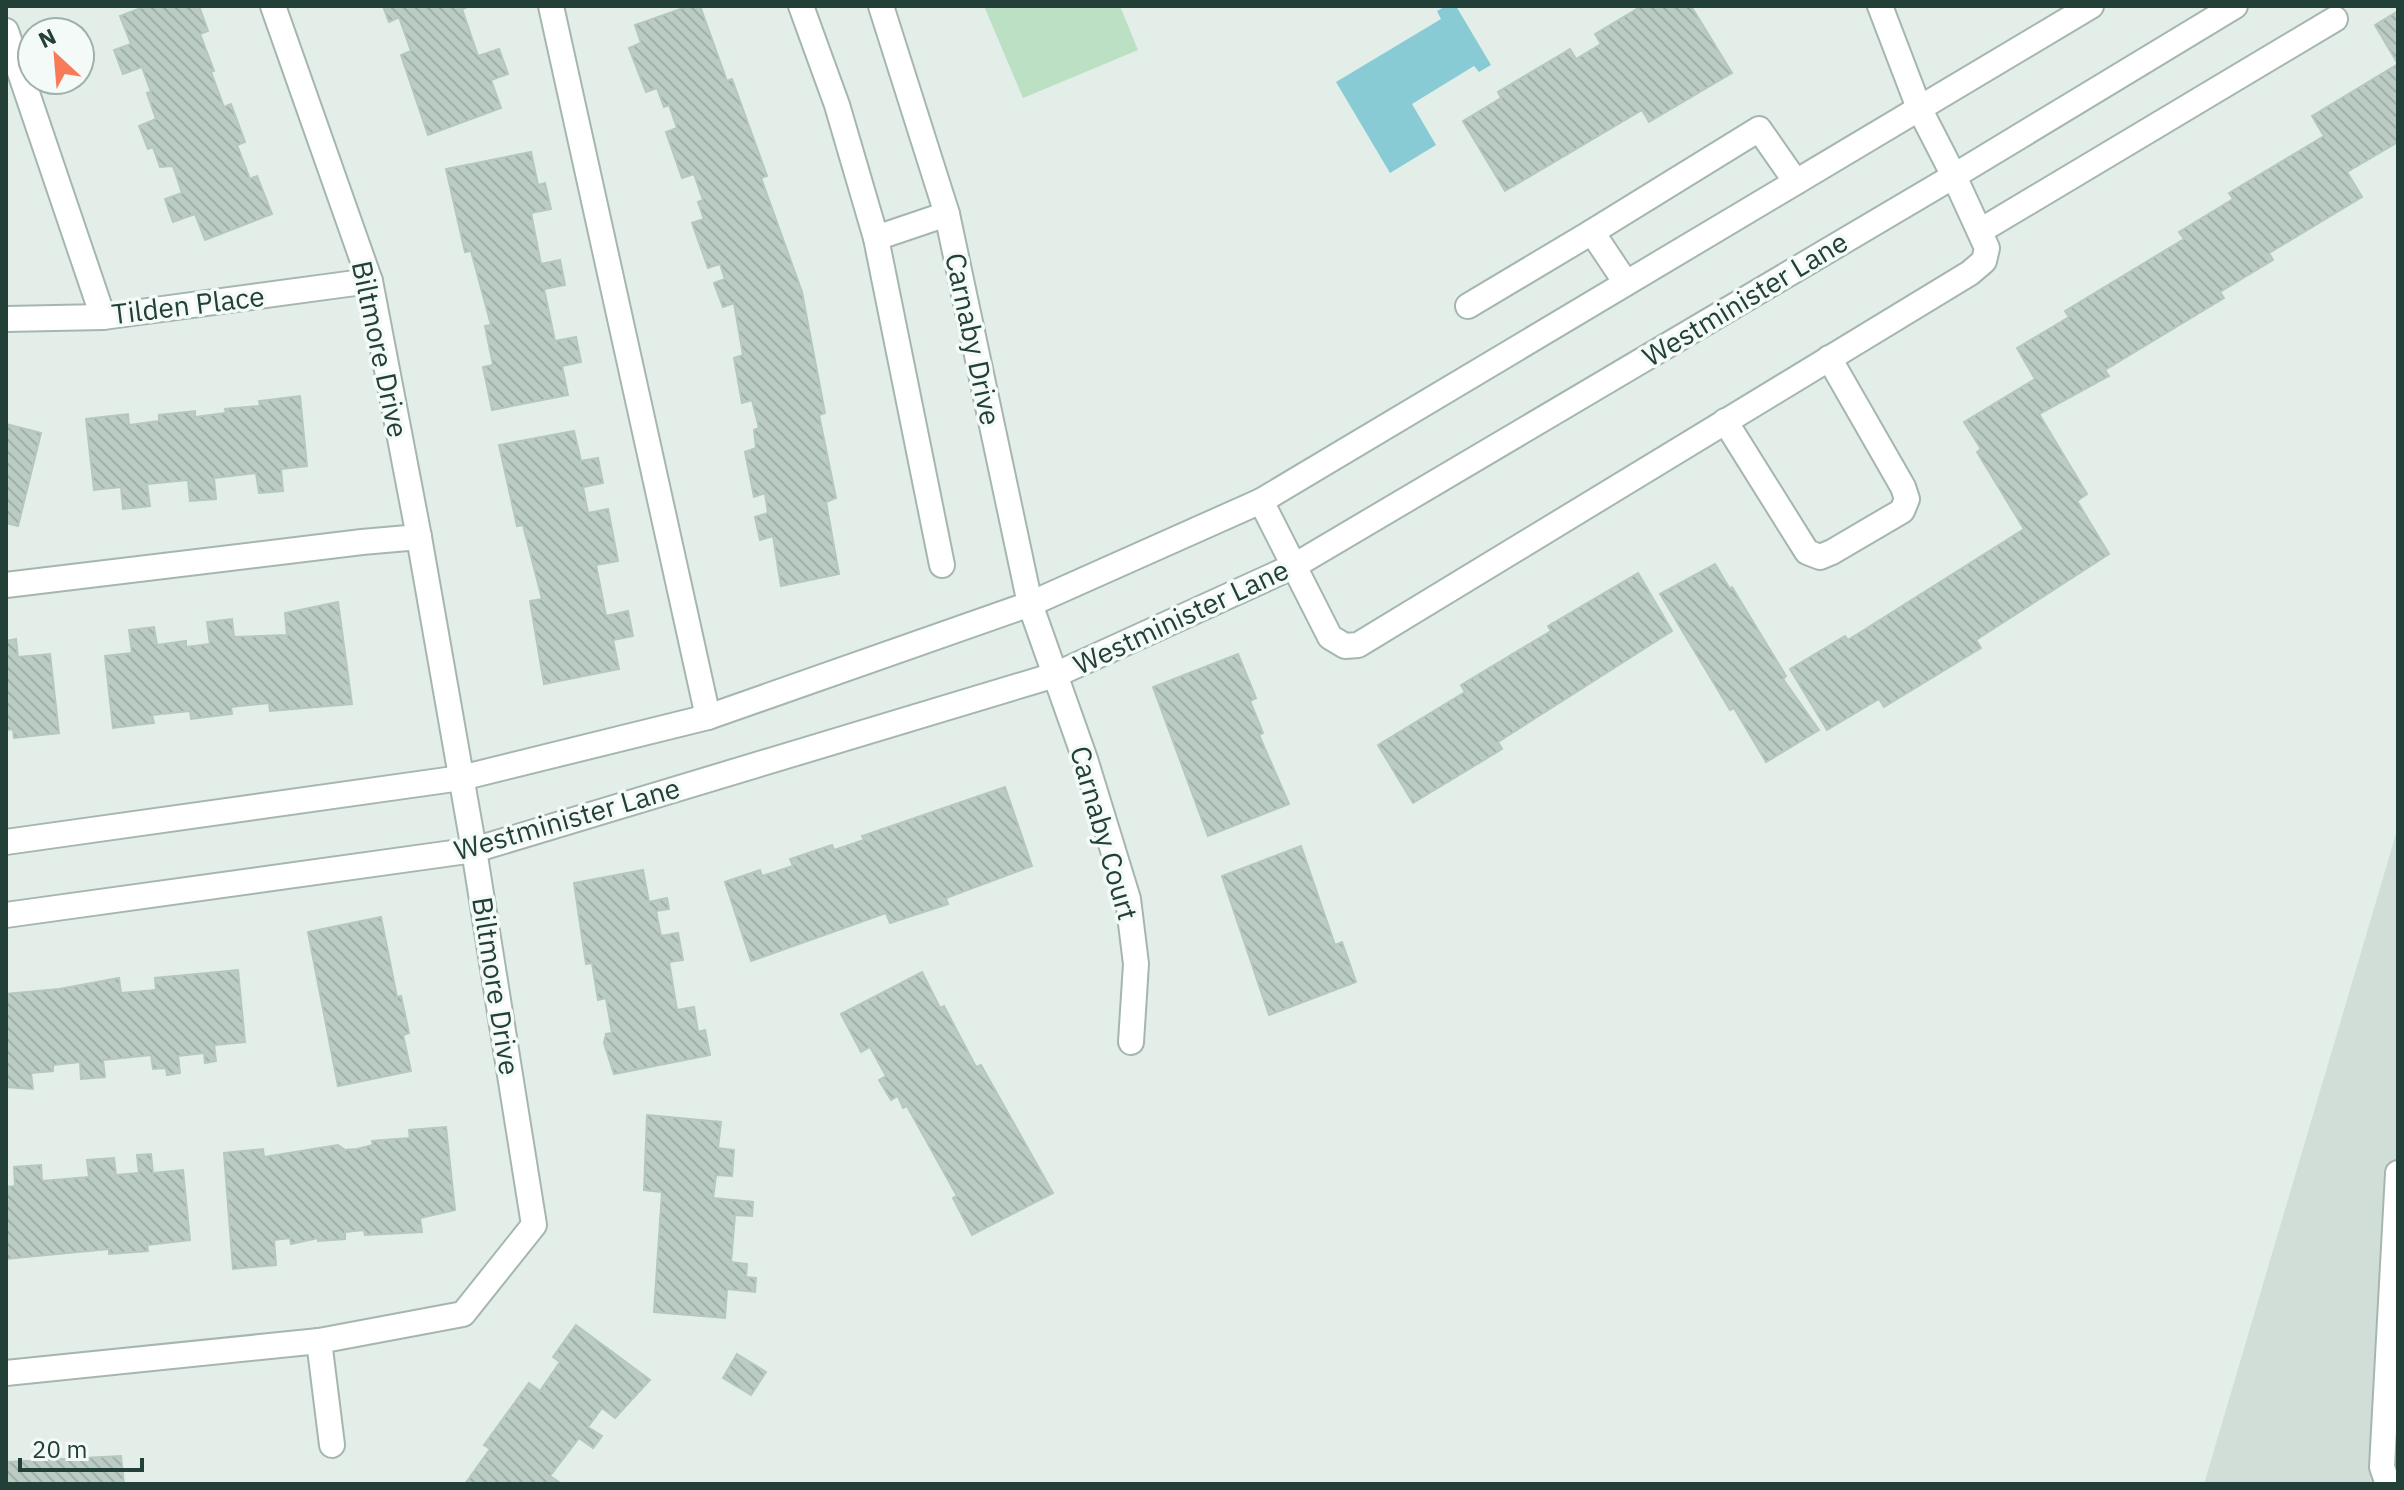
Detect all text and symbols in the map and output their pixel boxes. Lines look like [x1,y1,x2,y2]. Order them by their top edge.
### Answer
north arrow [16,16,96,96]
text: N [33,21,61,54]
street label: Westminister Lane [1635,223,1854,374]
street label: Carnaby Drive [937,249,1010,428]
street label: Biltmore Drive [344,257,417,441]
street label: Tilden Place [109,277,266,332]
street label: Westminister Lane [1067,551,1294,683]
street label: Carnaby Court [1062,742,1147,924]
street label: Westminister Lane [450,769,684,868]
street label: Biltmore Drive [464,894,529,1078]
scale bar [20,1422,142,1472]
text: 20 m [32,1433,87,1465]

